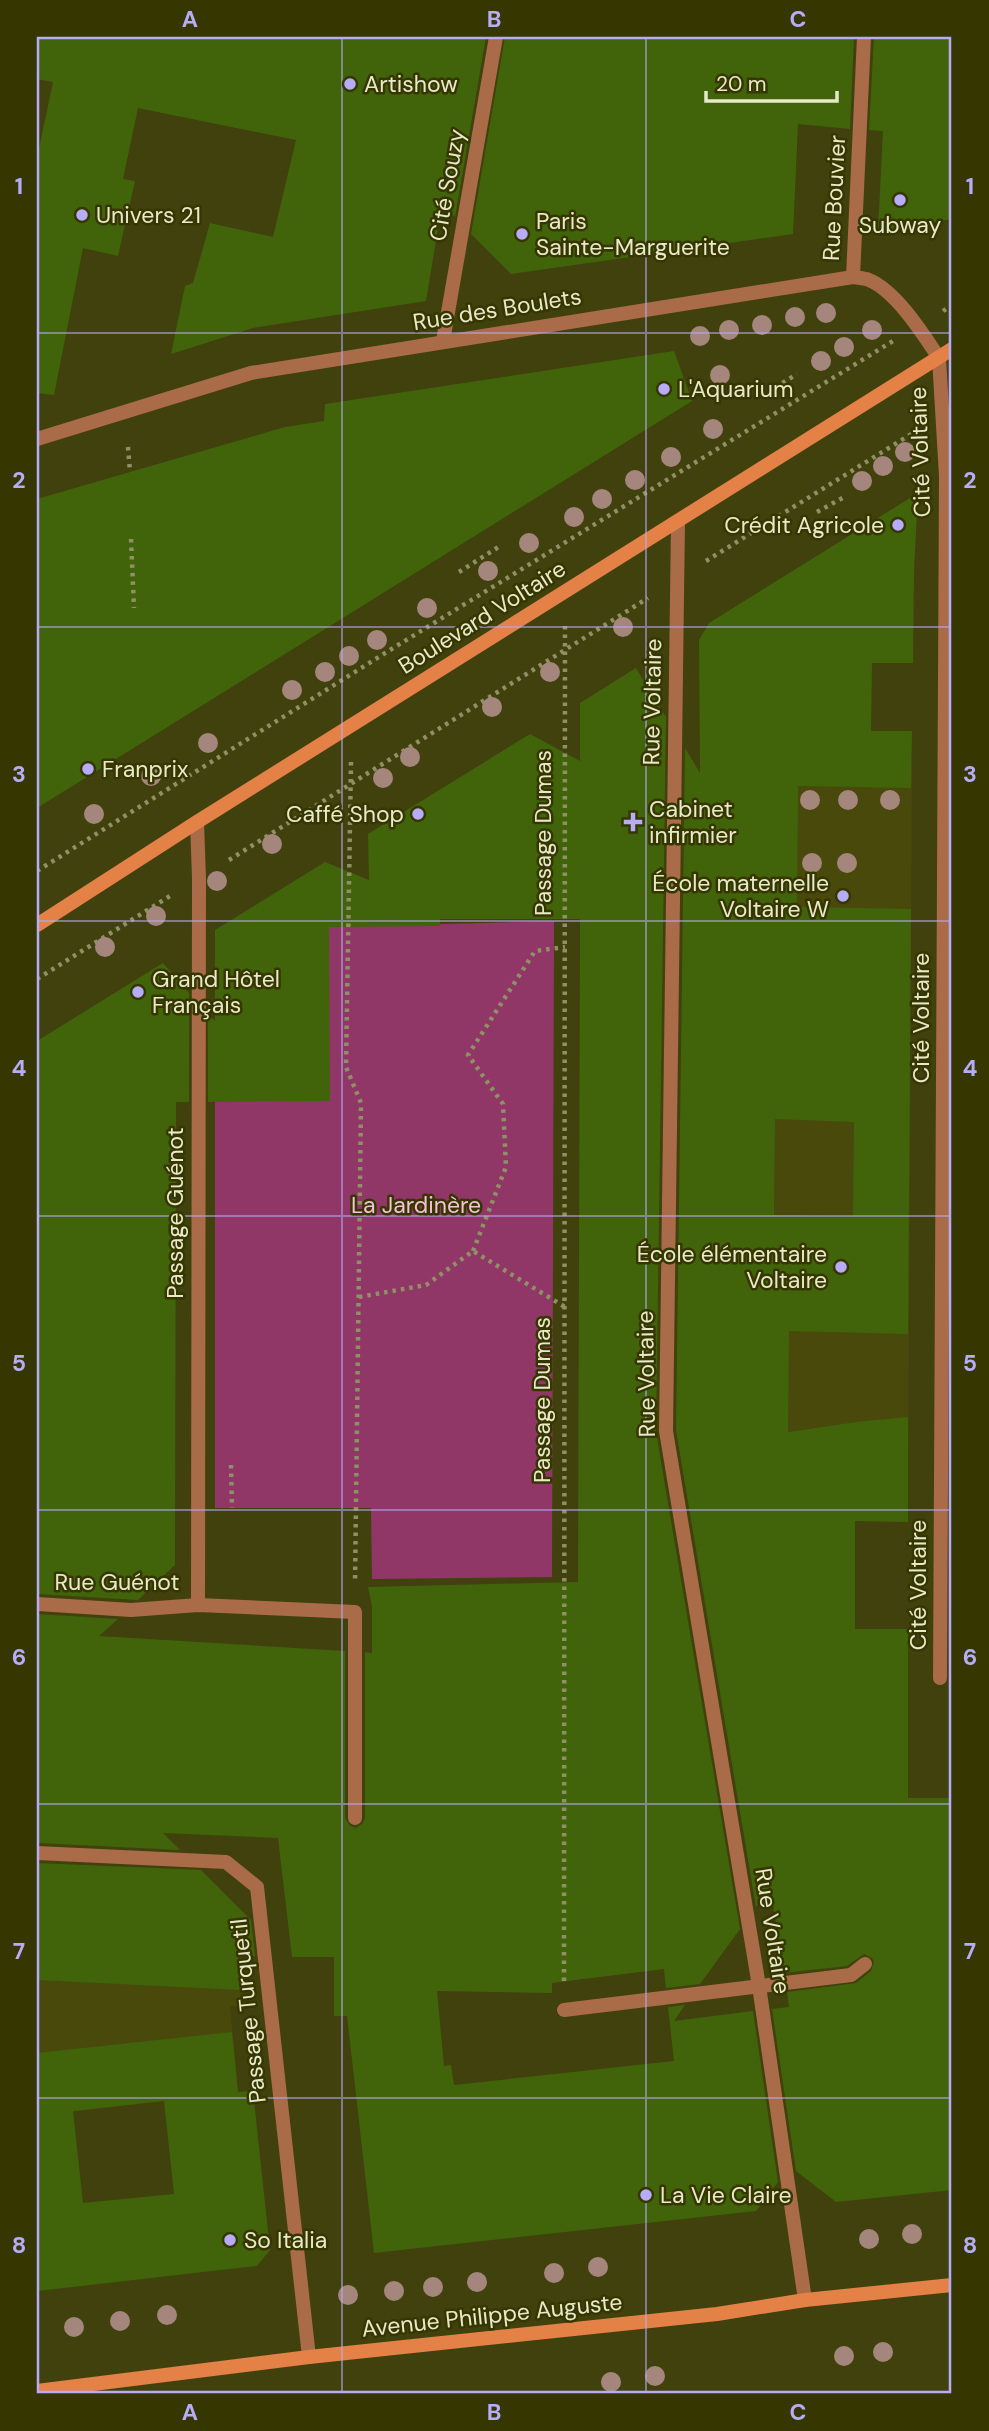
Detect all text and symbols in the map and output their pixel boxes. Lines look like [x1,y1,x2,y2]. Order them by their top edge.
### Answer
text: A [182,4,198,34]
text: B [487,4,501,34]
text: C [790,4,806,34]
scale bar [706,60,837,104]
place label: Artishow [364,69,458,99]
text: 20 m [716,70,767,98]
marker: Artishow [342,76,358,92]
street label: Cité Souzy [422,126,472,243]
street label: Rue Bouvier [816,134,852,262]
text: 1 [15,171,23,201]
text: 1 [966,171,974,201]
marker: Subway [892,192,908,208]
place label: Univers 21 [96,200,201,230]
place label: Paris Sainte-Marguerite [536,206,730,262]
marker: Univers 21 [74,207,90,223]
place label: Subway [859,210,941,240]
marker: Paris Sainte-Marguerite [514,226,530,242]
street label: Rue des Boulets [411,281,583,337]
place label: L'Aquarium [678,374,793,404]
marker: L'Aquarium [656,381,672,397]
street label: Cité Voltaire [903,386,937,518]
text: 2 [12,465,26,495]
text: 2 [963,465,977,495]
place label: Crédit Agricole [724,510,884,540]
marker: Crédit Agricole [890,517,906,533]
street label: Boulevard Voltaire [393,553,571,681]
street label: Rue Voltaire [636,638,668,766]
street label: Passage Dumas [528,750,558,916]
place label: Franprix [102,754,188,784]
text: 3 [12,759,26,789]
text: 3 [963,759,977,789]
marker: Franprix [80,761,96,777]
place label: Cabinet infirmier [649,794,737,850]
place label: Caffé Shop [286,799,404,829]
marker: Caffé Shop [410,806,426,822]
marker: Cabinet infirmier [623,812,643,832]
place label: École maternelle Voltaire W [652,868,829,924]
marker: École maternelle Voltaire W [835,888,851,904]
street label: Cité Voltaire [906,953,936,1083]
place label: Grand Hôtel Français [152,964,280,1020]
marker: Grand Hôtel Français [130,984,146,1000]
text: 4 [12,1053,27,1083]
text: 4 [963,1053,978,1083]
street label: Passage Guénot [160,1127,190,1299]
park label: La Jardinère [351,1190,481,1220]
place label: École élémentaire Voltaire [637,1239,827,1295]
marker: École élémentaire Voltaire [833,1259,849,1275]
street label: Rue Voltaire [630,1310,662,1438]
street label: Passage Dumas [527,1317,557,1483]
text: 5 [12,1348,26,1378]
text: 5 [963,1348,977,1378]
street label: Cité Voltaire [903,1520,933,1650]
street label: Rue Guénot [54,1567,180,1597]
text: 6 [12,1642,26,1672]
text: 6 [963,1642,977,1672]
street label: Rue Voltaire [748,1866,798,1996]
street label: Passage Turquetil [223,1917,273,2105]
text: 7 [13,1936,25,1966]
text: 7 [964,1936,976,1966]
place label: La Vie Claire [660,2180,792,2210]
marker: La Vie Claire [638,2187,654,2203]
place label: So Italia [244,2225,327,2255]
text: 8 [12,2230,26,2260]
text: 8 [963,2230,977,2260]
marker: So Italia [222,2232,238,2248]
street label: Avenue Philippe Auguste [360,2286,624,2344]
text: A [182,2397,198,2427]
text: B [487,2397,501,2427]
text: C [790,2397,806,2427]

